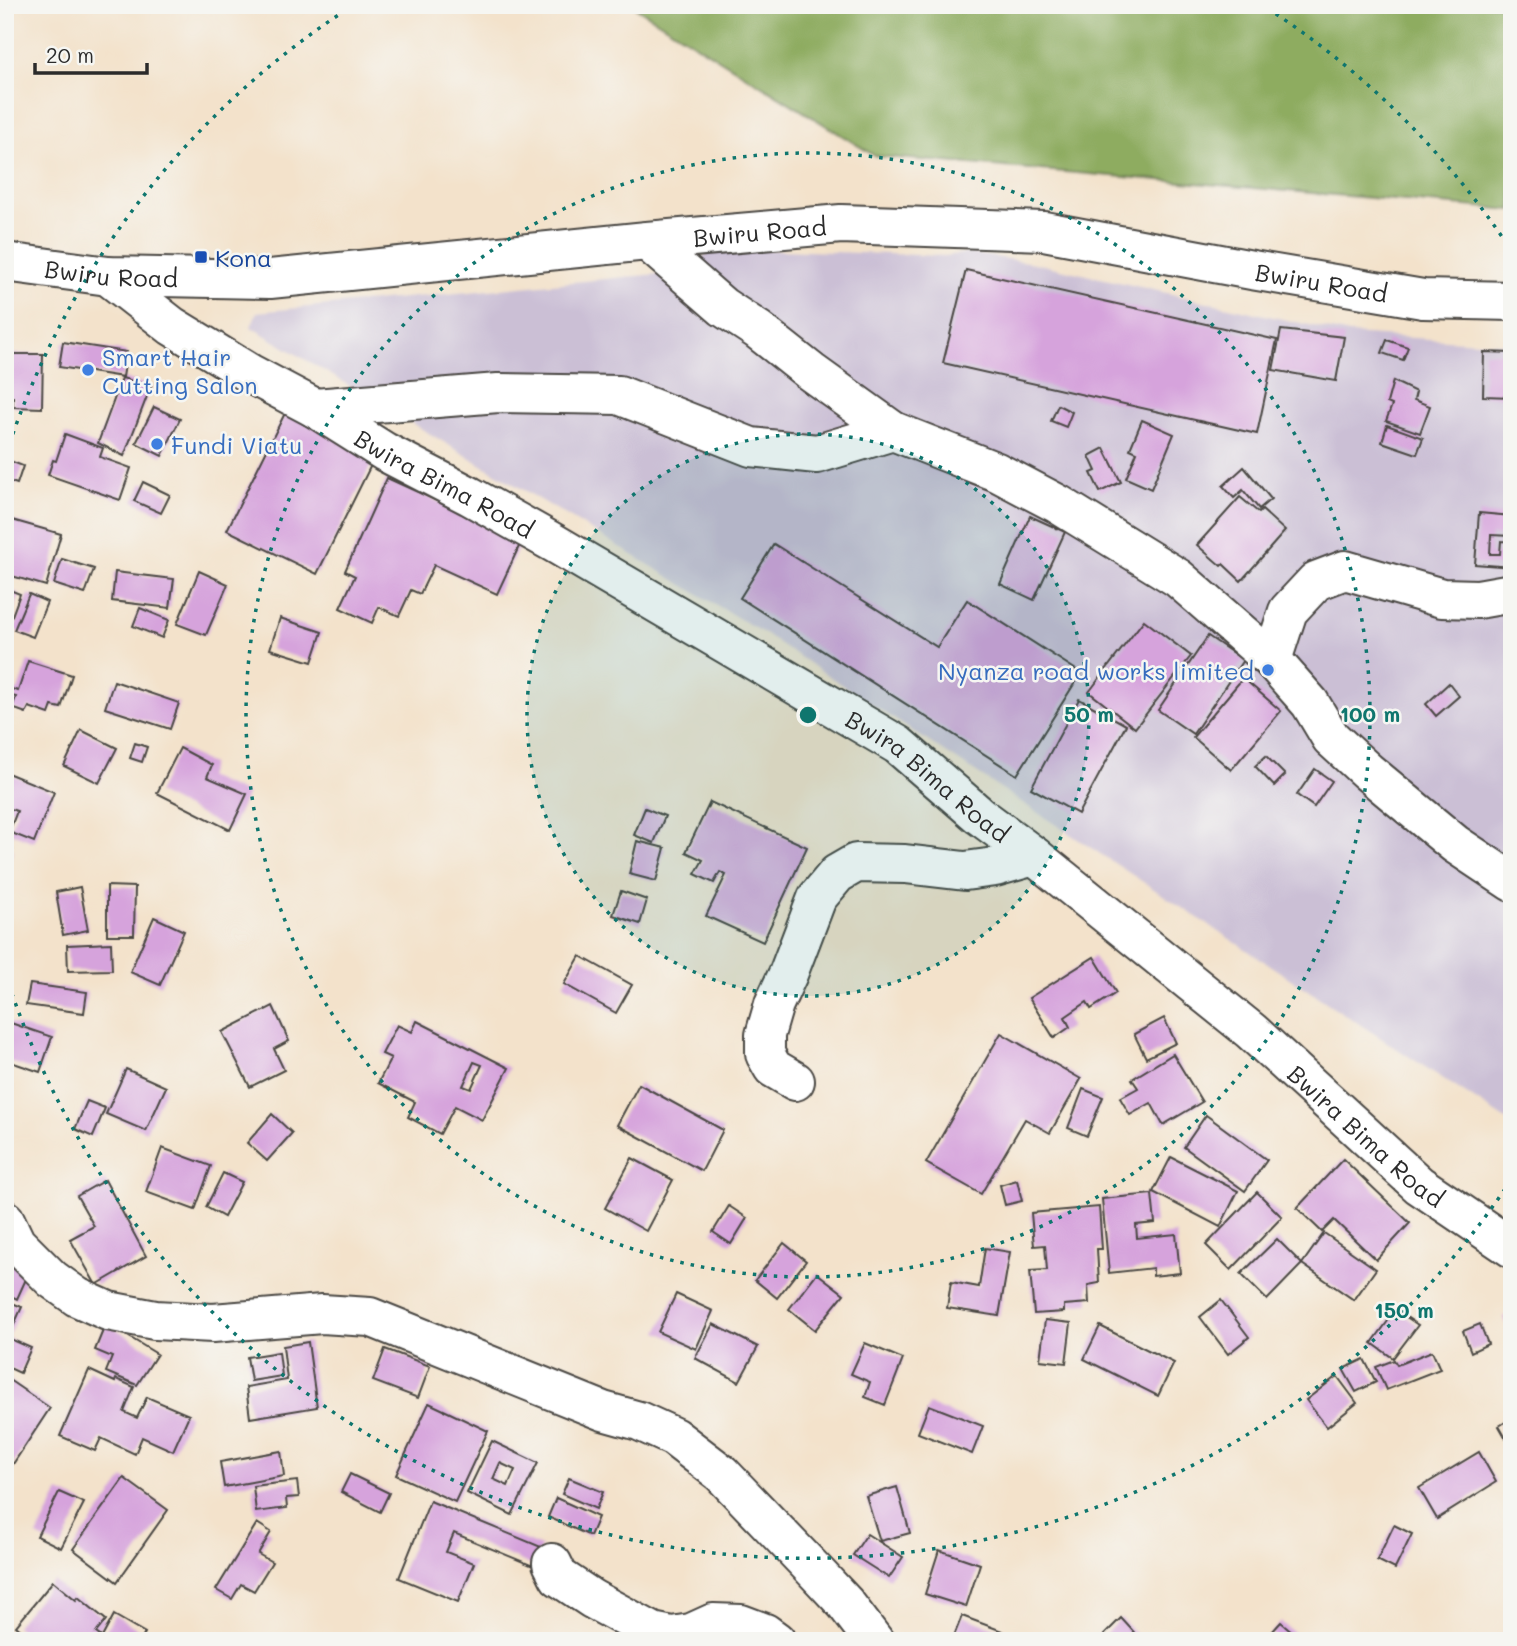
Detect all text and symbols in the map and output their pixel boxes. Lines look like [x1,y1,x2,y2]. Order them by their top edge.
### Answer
scale bar [35,32,147,76]
text: 20 m [46,41,94,68]
street label: Bwiru Road [692,210,828,252]
place label: Kona [215,242,272,273]
marker: Kona [193,249,209,265]
street label: Bwiru Road [43,252,178,293]
street label: Bwiru Road [1253,255,1390,308]
place label: Smart Hair Cutting Salon [102,341,258,400]
marker: Smart Hair Cutting Salon [80,362,96,378]
street label: Bwira Bima Road [349,422,540,544]
place label: Fundi Viatu [171,429,303,460]
marker: Fundi Viatu [149,436,165,452]
place label: Nyanza road works limited [938,655,1254,686]
marker: Nyanza road works limited [1260,662,1276,678]
text: 50 m [1064,700,1114,727]
text: 100 m [1340,700,1400,727]
centre of rings [796,703,820,727]
street label: Bwira Bima Road [841,703,1016,848]
street label: Bwira Bima Road [1282,1058,1451,1213]
text: 150 m [1374,1296,1434,1323]

